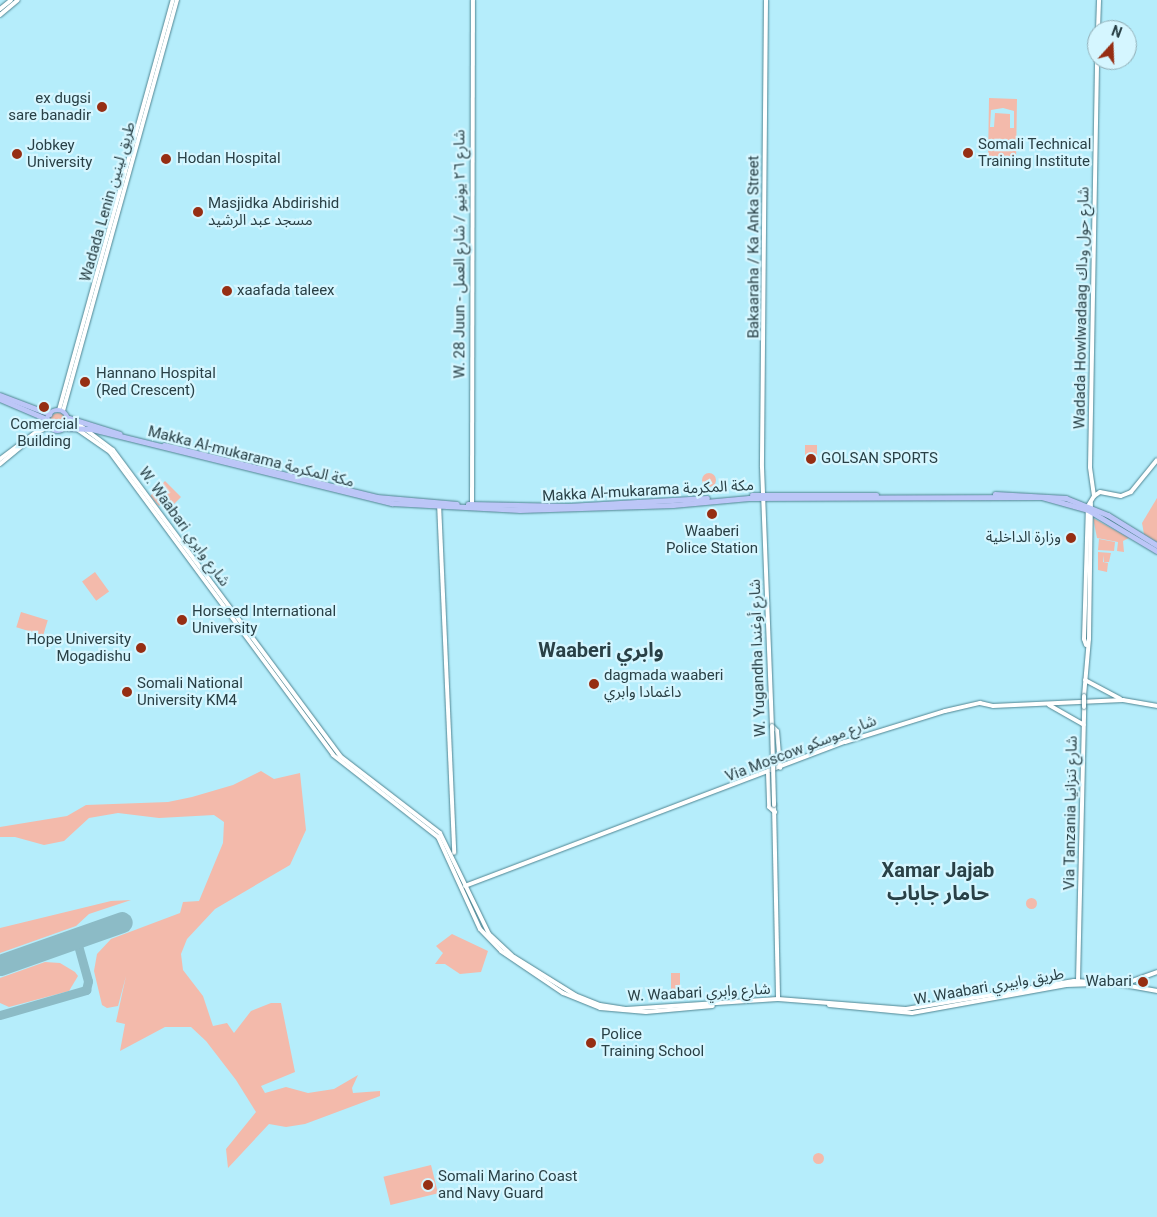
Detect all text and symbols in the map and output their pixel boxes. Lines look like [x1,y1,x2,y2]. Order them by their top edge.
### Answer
north arrow [1087,20,1137,70]
text: N [1109,23,1124,41]
place label: ex dugsi sare banadir [8,89,91,124]
marker: ex dugsi sare banadir [95,100,109,114]
street label: Wadada Lenin طريق لينين [77,120,139,284]
street label: W. 28 Juun - شارع ٢٦ يونيو / شارع العمل [451,130,469,378]
place label: Somali Technical Training Institute [978,135,1092,170]
place label: Jobkey University [27,136,92,171]
marker: Somali Technical Training Institute [962,147,974,159]
marker: Jobkey University [11,148,23,160]
place label: Hodan Hospital [177,150,281,168]
marker: Hodan Hospital [159,152,173,166]
street label: Bakaaraha / Ka Anka Street [745,156,763,338]
street label: Wadada Howlwadaag شارع حول وداك [1071,187,1093,429]
place label: Masjidka Abdirishid مسجد عبد الرشيد [208,194,339,229]
marker: Masjidka Abdirishid مسجد عبد الرشيد [192,206,204,218]
place label: xaafada taleex [237,282,335,300]
marker: xaafada taleex [221,285,233,297]
place label: Hannano Hospital (Red Crescent) [96,364,216,399]
marker: Hannano Hospital (Red Crescent) [78,375,92,389]
marker: Comercial Building [38,401,50,413]
place label: Comercial Building [10,415,78,450]
street label: Makka Al-mukarama مكة المكرمة [146,423,356,491]
place label: GOLSAN SPORTS [821,450,938,468]
marker: GOLSAN SPORTS [805,453,817,465]
street label: W. Waabari شارع وابري [135,464,233,590]
street label: Makka Al-mukarama مكة المكرمة [542,476,754,506]
marker: Waaberi Police Station [706,508,718,520]
place label: Waaberi Police Station [666,522,758,557]
place label: وزارة الداخلية [986,529,1061,547]
marker: وزارة الداخلية [1065,532,1077,544]
street label: W. Yugandha شارع أوغندا [746,579,770,737]
place label: Horseed International University [192,602,336,637]
marker: Horseed International University [176,614,188,626]
place label: Hope University Mogadishu [26,630,131,665]
district label: Waaberi وابري [538,638,664,662]
marker: Hope University Mogadishu [135,642,147,654]
place label: dagmada waaberi داغمادا وابري [604,666,723,701]
place label: Somali National University KM4 [137,674,243,709]
marker: dagmada waaberi داغمادا وابري [588,678,600,690]
marker: Somali National University KM4 [121,686,133,698]
street label: Via Moscow شارع موسكو [723,712,879,786]
street label: Via Tanzania شارع تنزانيا [1061,735,1081,891]
district label: Xamar Jajab حامار جاباب [875,858,1001,905]
street label: W. Waabari طريق وابيري [913,965,1065,1009]
place label: Wabari [1085,973,1132,991]
marker: Wabari [1136,975,1150,989]
street label: W. Waabari شارع وابري [627,980,771,1006]
place label: Police Training School [601,1025,704,1060]
marker: Police Training School [585,1037,597,1049]
place label: Somali Marino Coast and Navy Guard [438,1167,577,1202]
marker: Somali Marino Coast and Navy Guard [422,1179,434,1191]

